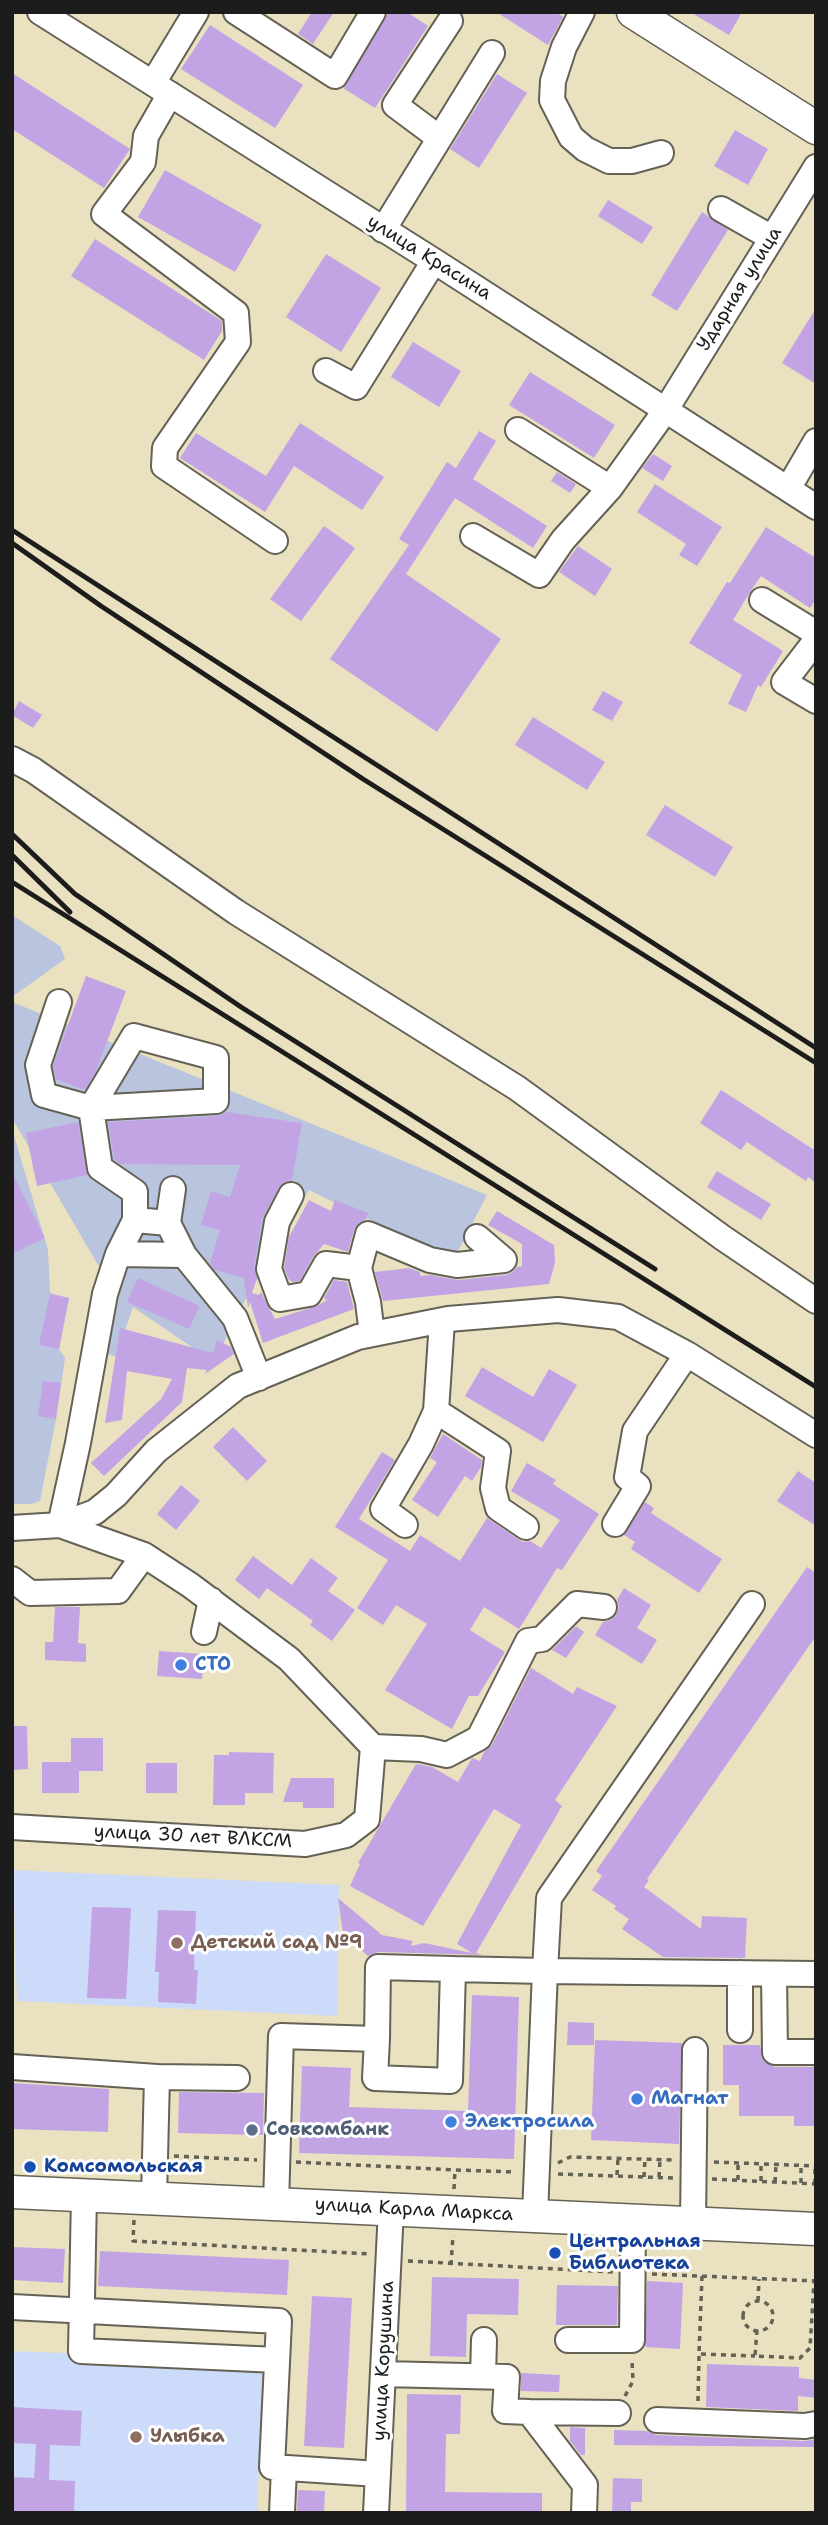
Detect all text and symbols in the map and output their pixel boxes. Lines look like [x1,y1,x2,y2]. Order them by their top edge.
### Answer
street label: улица Красина [363,211,495,305]
street label: Ударная улица [693,223,787,355]
place label: СТО [195,1654,231,1676]
marker: СТО [173,1657,189,1673]
street label: улица 30 лет ВЛКСМ [93,1820,293,1854]
place label: Детский сад №9 [191,1932,362,1954]
marker: Детский сад №9 [169,1935,185,1951]
place label: Магнат [651,2088,728,2110]
marker: Магнат [629,2091,645,2107]
place label: Электросила [465,2111,594,2133]
marker: Электросила [443,2114,459,2130]
place label: Совкомбанк [266,2119,389,2141]
marker: Совкомбанк [244,2122,260,2138]
place label: Комсомольская [44,2156,203,2178]
marker: Комсомольская [22,2159,38,2175]
street label: улица Карла Маркса [314,2193,514,2227]
place label: Центральная Библиотека [569,2231,701,2275]
marker: Центральная Библиотека [547,2245,563,2261]
street label: улица Корушина [368,2280,400,2442]
place label: Улыбка [150,2426,225,2448]
marker: Улыбка [128,2429,144,2445]

